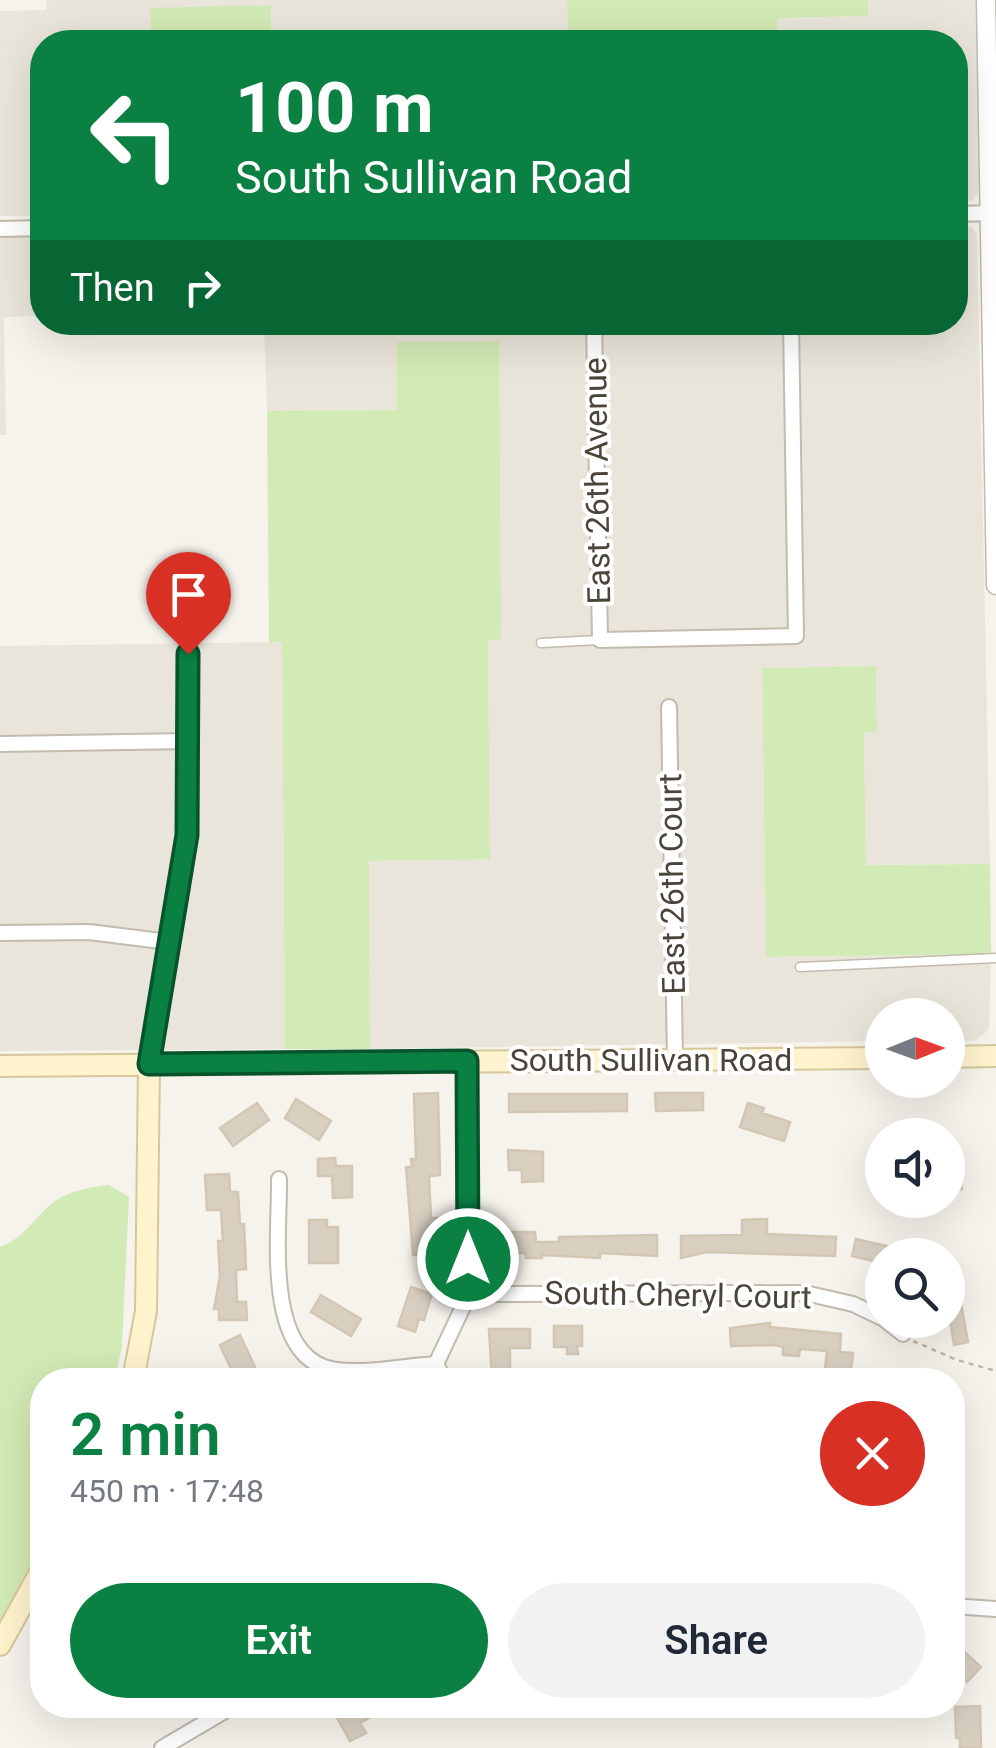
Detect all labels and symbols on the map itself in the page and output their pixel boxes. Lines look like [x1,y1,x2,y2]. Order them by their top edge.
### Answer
street label: East 26th Avenue [576,357,618,605]
pin [146,552,231,655]
street label: East 26th Court [651,773,693,995]
north arrow [865,998,965,1098]
street label: South Sullivan Road [510,1041,792,1079]
position arrow [416,1207,520,1311]
street label: South Cheryl Court [544,1274,812,1316]

